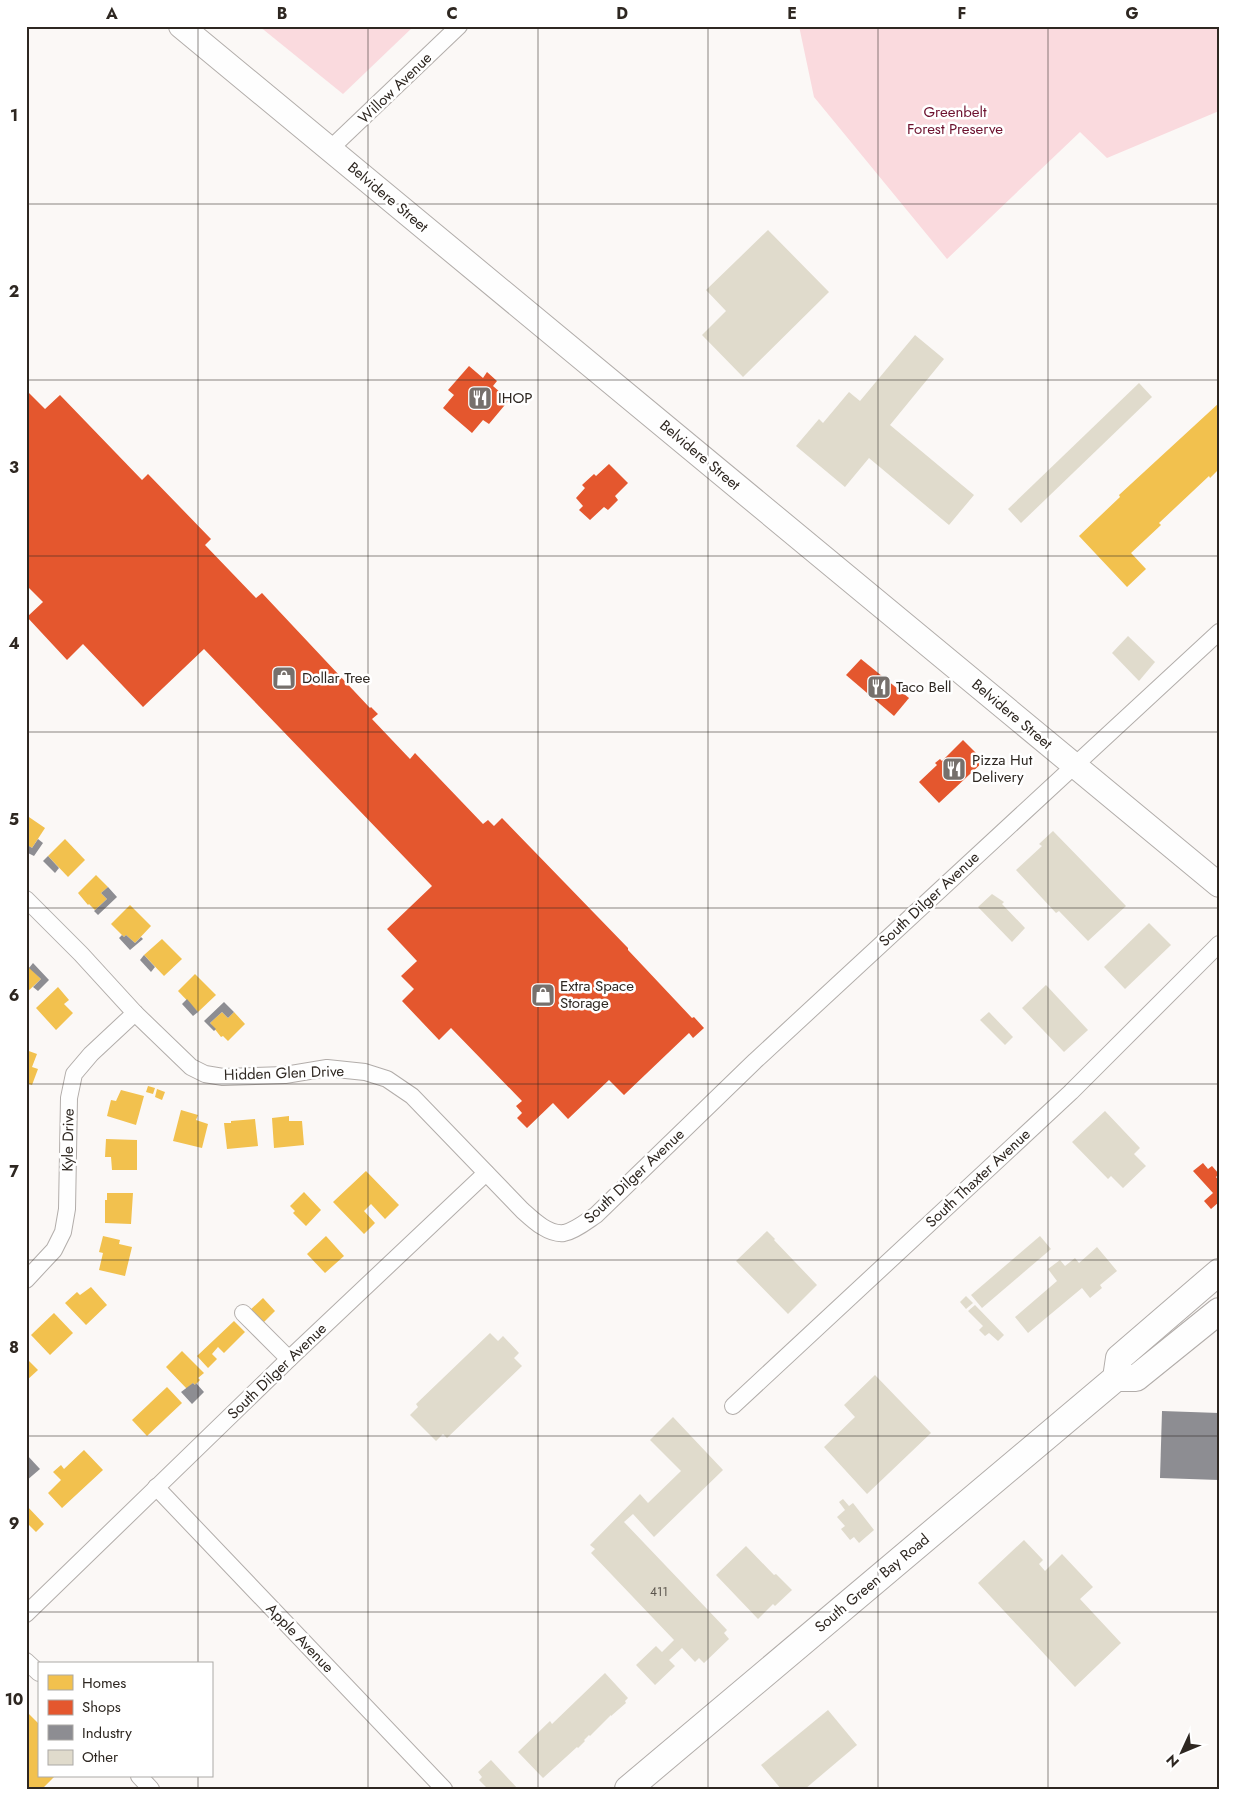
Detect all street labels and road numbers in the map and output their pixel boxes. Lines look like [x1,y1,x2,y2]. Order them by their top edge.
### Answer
street label: Willow Avenue [353,47,437,129]
street label: Belvidere Street [343,157,433,238]
street label: Belvidere Street [655,415,745,496]
street label: Belvidere Street [967,674,1057,755]
street label: South Dilger Avenue [874,846,984,952]
street label: Hidden Glen Drive [223,1060,345,1086]
street label: Kyle Drive [56,1108,80,1172]
street label: South Dilger Avenue [579,1123,689,1229]
street label: South Thaxter Avenue [921,1123,1036,1233]
street label: South Dilger Avenue [222,1318,332,1424]
street label: South Green Bay Road [810,1528,934,1638]
street label: Apple Avenue [261,1598,339,1678]

